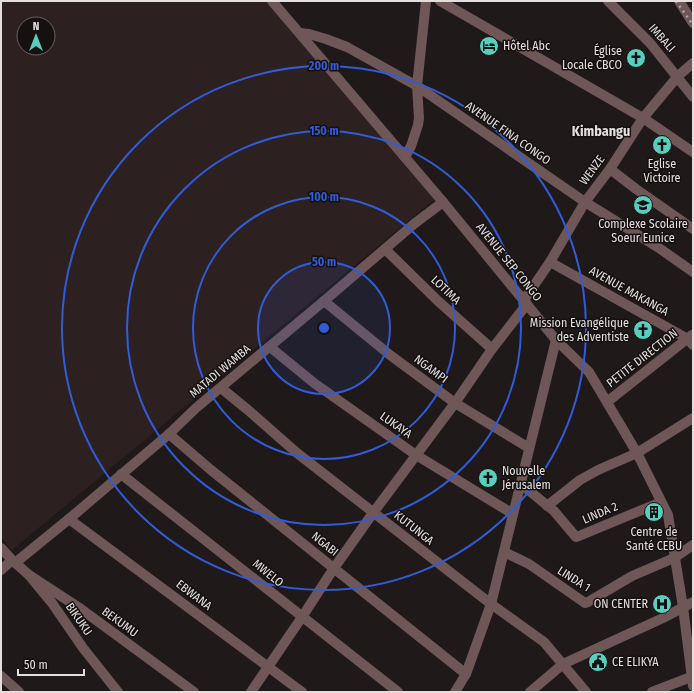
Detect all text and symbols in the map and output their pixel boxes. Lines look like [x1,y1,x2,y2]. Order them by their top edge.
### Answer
north arrow [16,16,56,56]
text: N [33,20,39,33]
street label: IMBALI [646,21,678,55]
hotel icon: Hôtel Abc [478,35,500,57]
place label: Hôtel Abc [503,39,550,53]
place label: Église Locale CBCO [562,43,622,72]
church icon: Église Locale CBCO [625,47,647,69]
text: 200 m [308,59,339,73]
street label: AVENUE FINA CONGO [463,98,553,168]
district label: Kimbangu [572,123,630,140]
text: 150 m [309,124,339,138]
church icon: Eglise Victoire [651,134,673,156]
street label: WENZE [577,152,608,188]
place label: Eglise Victoire [643,157,681,185]
text: 100 m [309,190,339,204]
school or university icon: Complexe Scolaire Soeur Eunice [632,194,654,216]
place label: Complexe Scolaire Soeur Eunice [598,217,688,245]
street label: AVENUE SEP CONGO [473,220,545,304]
text: 50 m [312,255,336,269]
street label: AVENUE MAKANGA [587,263,672,319]
street label: LOTIMA [428,273,464,308]
place label: Mission Evangélique des Adventiste [530,316,629,344]
church icon: Mission Evangélique des Adventiste [632,319,654,341]
centre of rings [317,321,331,335]
street label: PETITE DIRECTION [604,326,680,390]
street label: MATADI WAMBA [187,341,254,401]
street label: NGAMPI [411,352,451,386]
street label: LUKAYA [377,409,415,441]
place label: Nouvelle Jérusalem [502,464,551,492]
church icon: Nouvelle Jérusalem [477,467,499,489]
street label: LINDA 2 [580,499,620,527]
building icon: Centre de Santé CEBU [643,501,665,523]
street label: KUTUNGA [391,508,437,548]
place label: Centre de Santé CEBU [626,525,682,553]
street label: NGABI [309,529,341,559]
street label: MWELO [250,556,286,590]
street label: LINDA 1 [555,563,593,595]
street label: EBWANA [173,577,215,613]
hospital icon: ON CENTER [651,593,673,615]
place label: ON CENTER [594,597,648,611]
street label: BIKUKU [63,600,95,638]
street label: BEKUMU [99,604,141,640]
scale bar [18,651,84,677]
public building icon: CE ELIKYA [587,651,609,673]
place label: CE ELIKYA [612,655,659,669]
text: 50 m [24,658,48,672]

